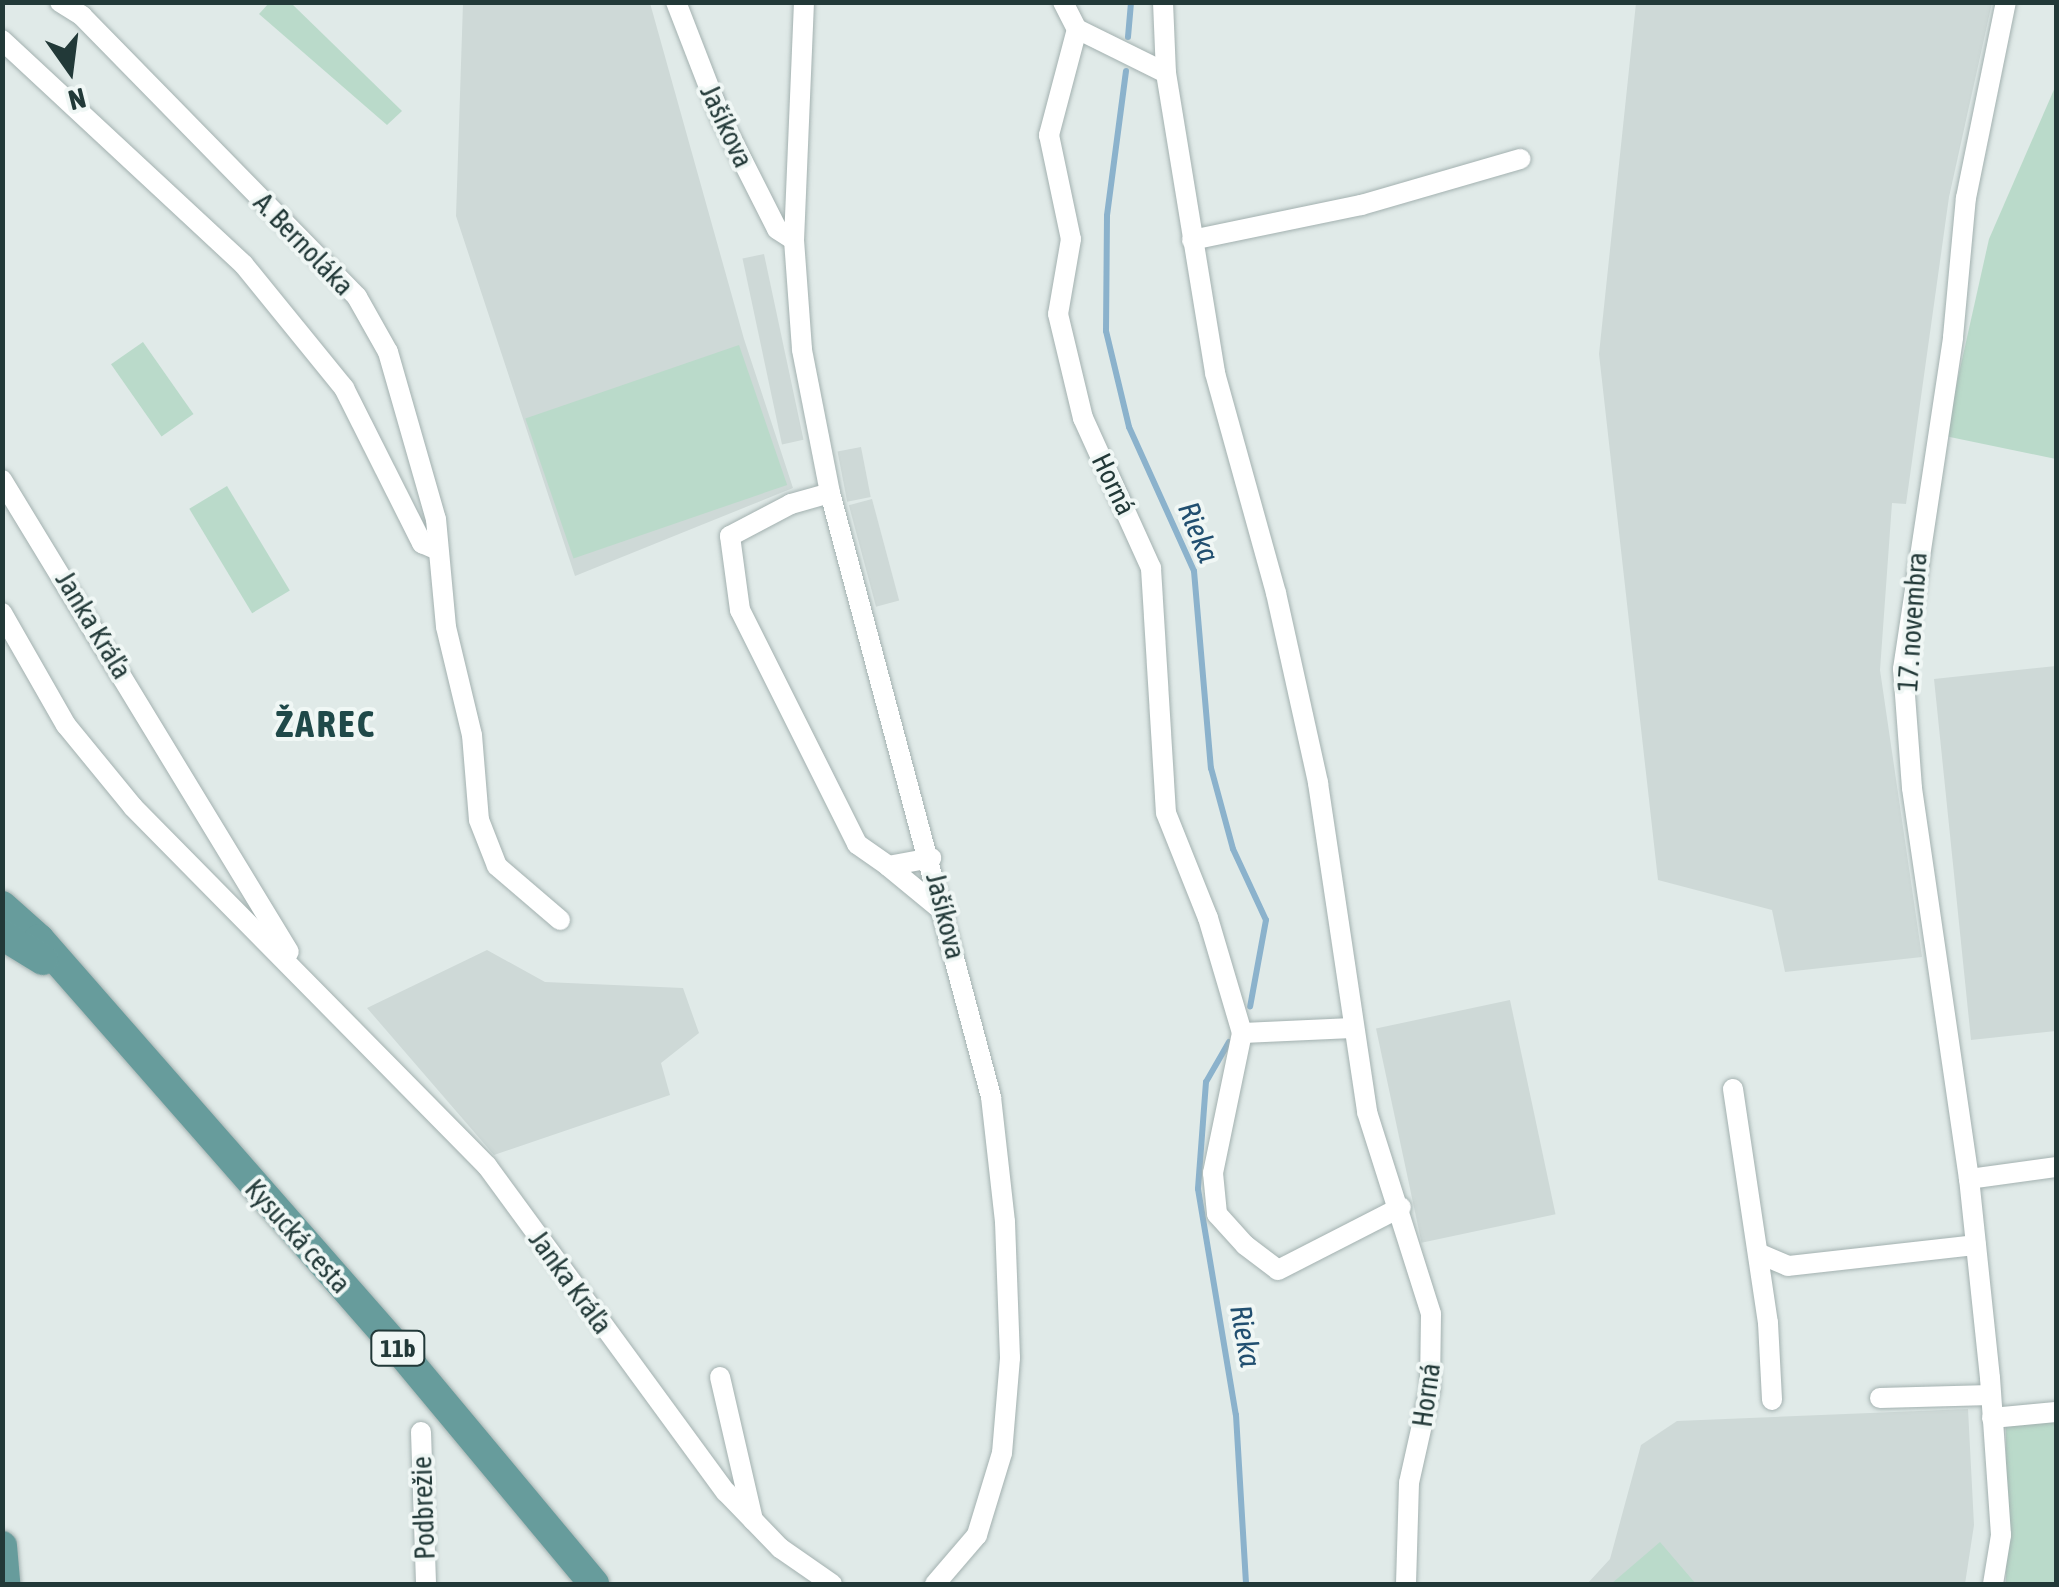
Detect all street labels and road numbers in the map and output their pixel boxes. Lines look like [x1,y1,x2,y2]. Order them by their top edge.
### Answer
street label: Jašíkova [693,79,761,173]
street label: A. Bernoláka [247,186,361,302]
street label: Horná [1085,448,1143,520]
street label: 17. novembra [1890,551,1934,693]
street label: Janka Kráľa [49,565,139,685]
street label: Jašíkova [919,870,973,962]
street label: Kysucká cesta [238,1172,358,1300]
street label: Janka Kráľa [522,1224,620,1340]
road number: 11b [368,1328,428,1368]
street label: Horná [1405,1361,1447,1429]
street label: Podbrežie [404,1456,442,1560]

